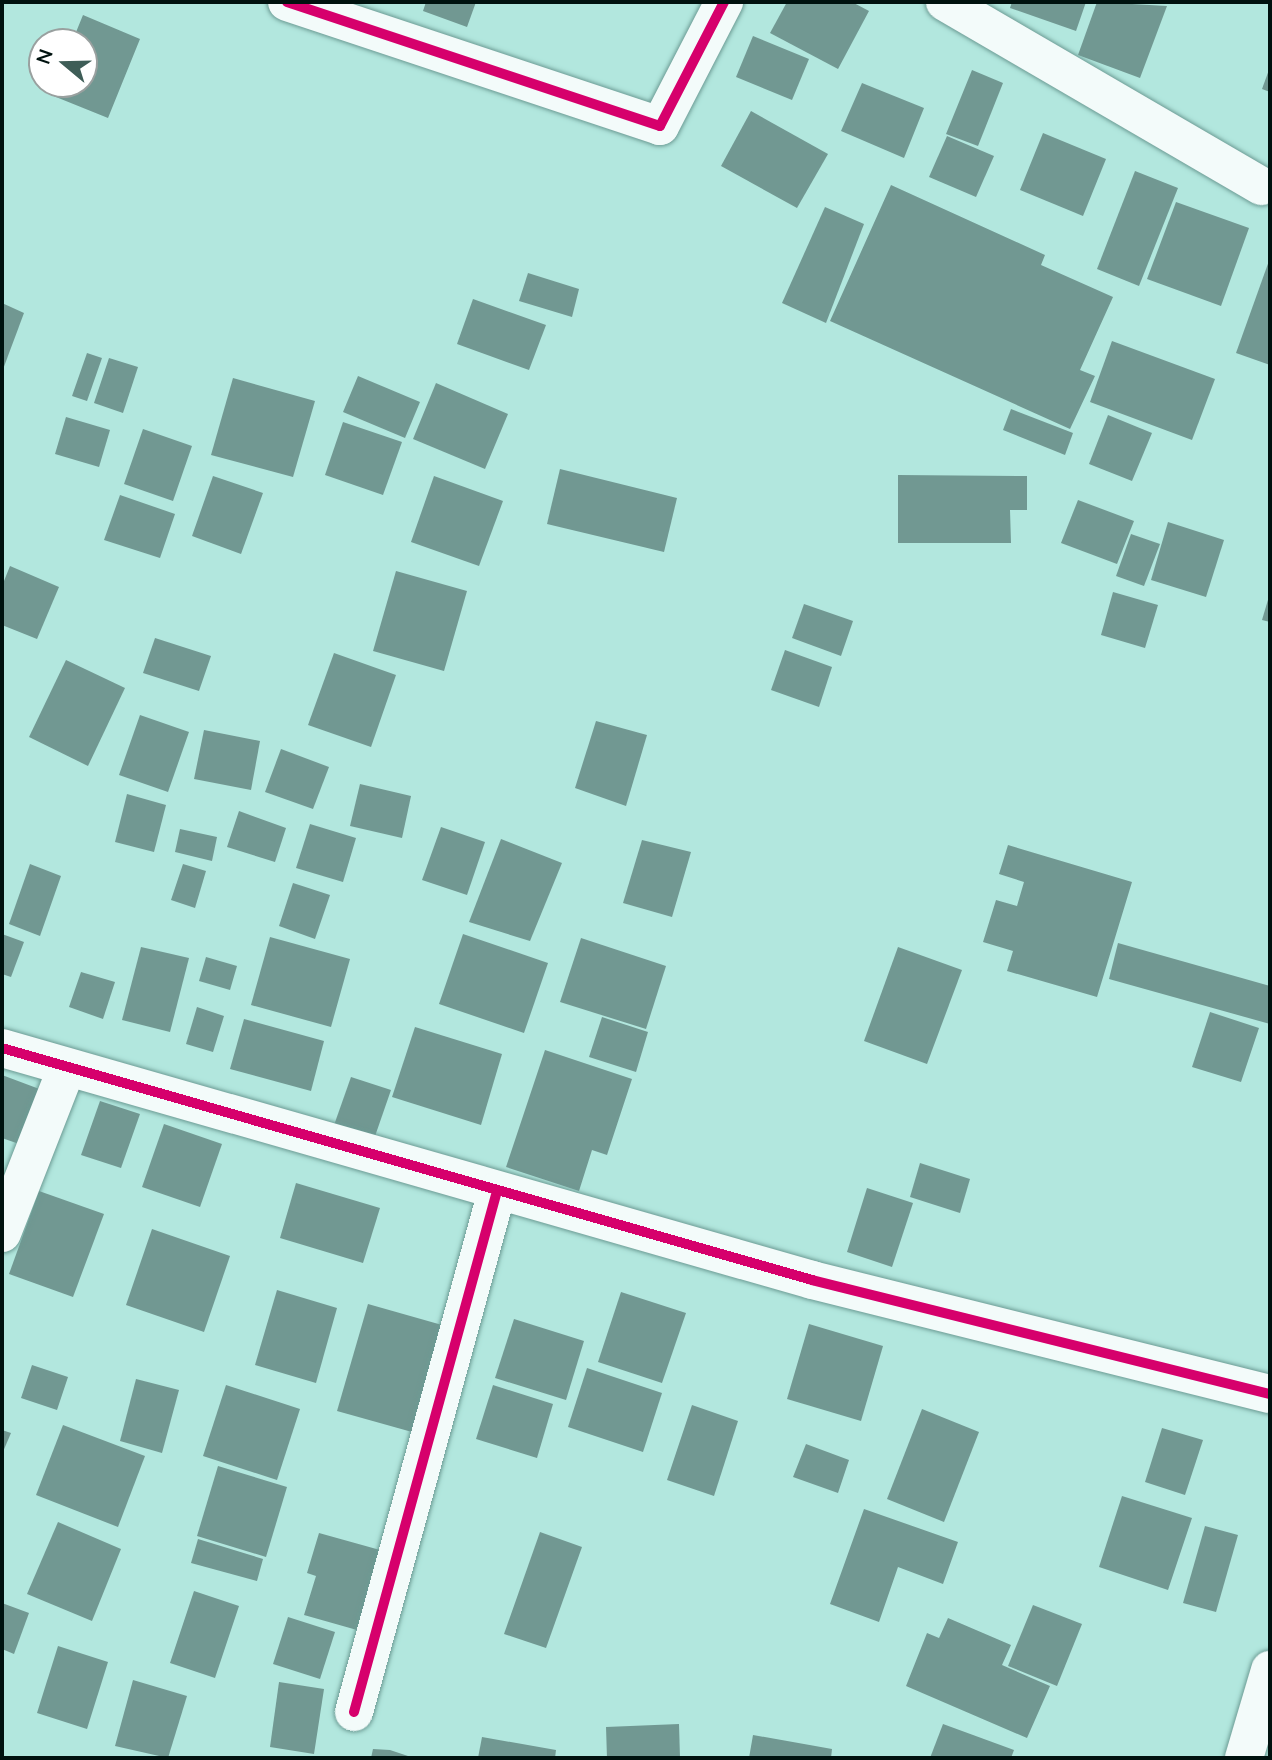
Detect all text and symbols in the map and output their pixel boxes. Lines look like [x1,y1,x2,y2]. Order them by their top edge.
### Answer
north arrow [28,28,98,98]
text: N [30,46,60,68]

